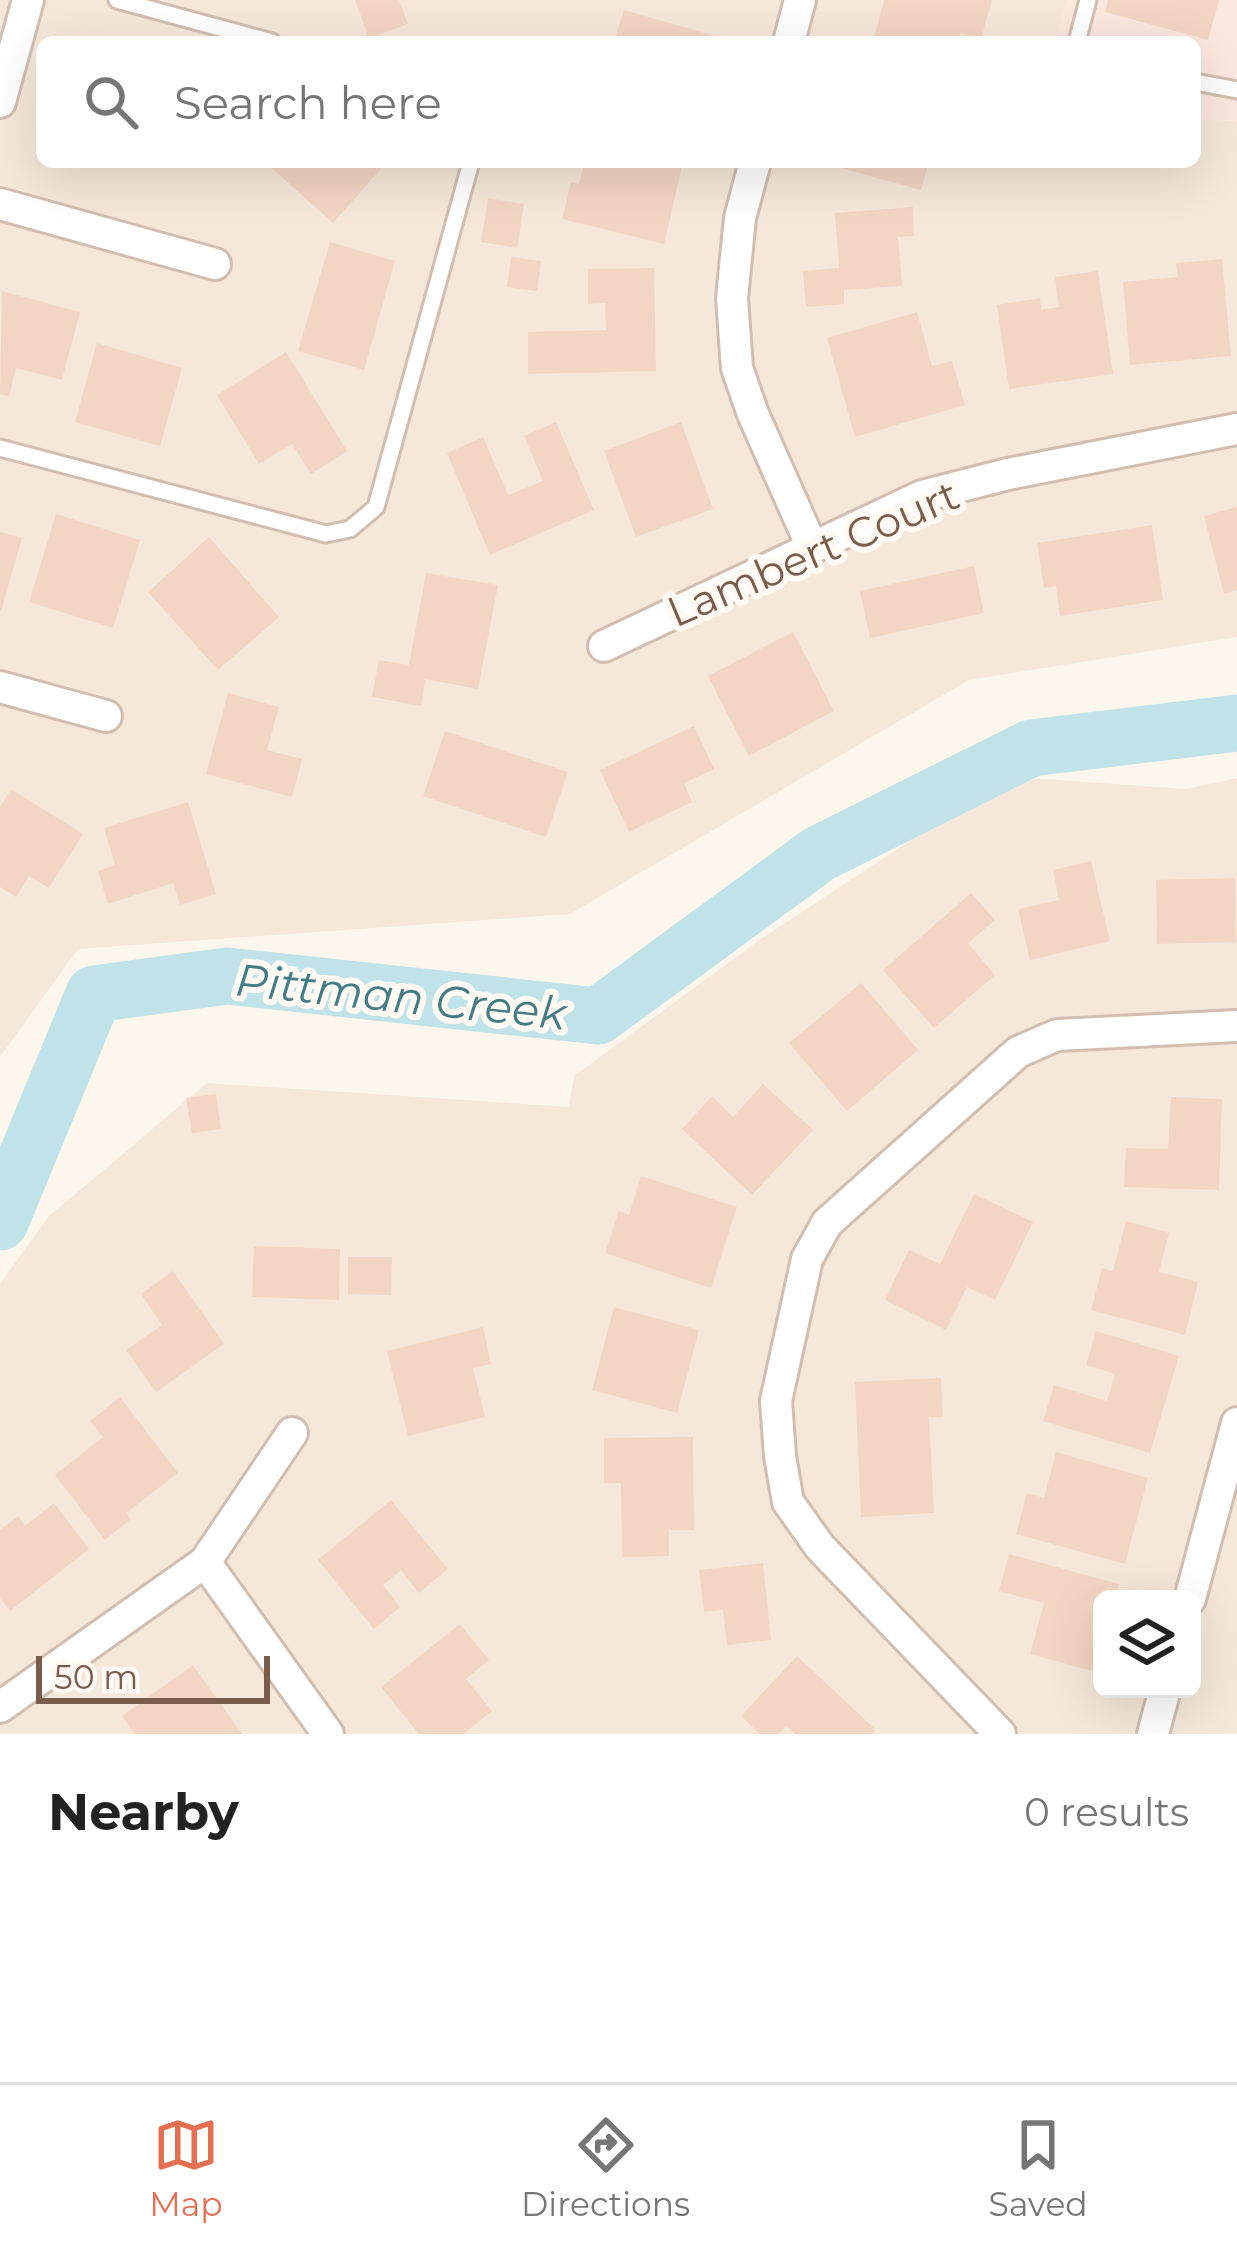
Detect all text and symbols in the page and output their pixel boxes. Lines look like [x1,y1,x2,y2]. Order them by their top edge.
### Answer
search box [36,36,1201,168]
icon: search [78,69,144,135]
text: Search here [174,75,442,130]
street label: Lambert Court [660,468,966,638]
water label: Pittman Creek [233,951,571,1041]
map controls [1093,1590,1201,1698]
button: layers [1093,1590,1201,1698]
scale bar [36,1650,270,1703]
text: 50 m [54,1657,138,1697]
text: Nearby [48,1781,239,1843]
text: 0 results [1024,1788,1189,1836]
tab: Map [149,2112,223,2224]
tab: Directions [521,2112,690,2224]
tab: Saved [989,2112,1088,2224]

